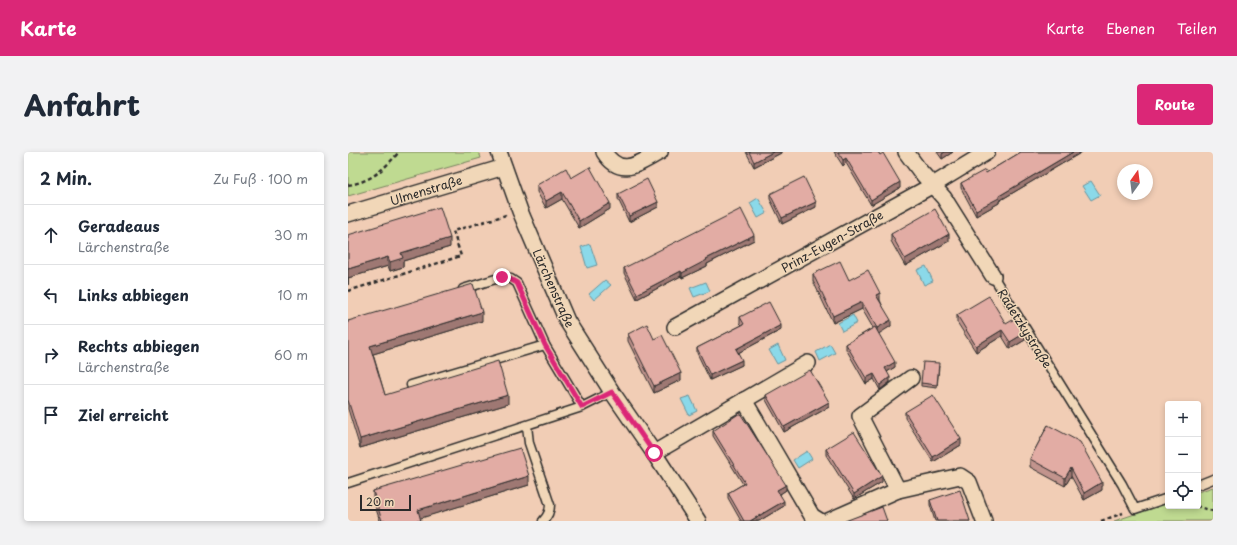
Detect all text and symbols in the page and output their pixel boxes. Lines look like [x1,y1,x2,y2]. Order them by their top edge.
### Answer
text: Karte [20,14,77,42]
text: Karte [1046,18,1084,39]
text: Ebenen [1106,18,1155,39]
text: Teilen [1177,18,1217,39]
text: Anfahrt [24,83,140,126]
button: Route [1137,84,1213,125]
north arrow [1117,164,1153,200]
text: 2 Min. [40,165,92,191]
text: Zu Fuß · 100 m [213,169,308,188]
street label: Ulmenstraße [388,170,464,210]
street label: Prinz-Eugen-Straße [778,205,886,277]
text: Geradeaus [78,214,160,237]
icon: ahead [40,224,62,246]
text: 30 m [274,225,308,244]
text: Lärchenstraße [78,237,169,256]
street label: Lärchenstraße [529,246,579,330]
route end [493,268,511,286]
text: Links abbiegen [78,283,189,306]
icon: left [40,284,62,306]
text: 10 m [278,285,308,304]
street label: Radetzkystraße [993,285,1057,371]
text: Rechts abbiegen [78,334,199,357]
icon: right [40,344,62,366]
text: 60 m [274,345,308,364]
text: Lärchenstraße [78,357,169,376]
map controls [1165,401,1201,509]
button: + [1165,401,1201,437]
text: Ziel erreicht [78,403,169,426]
icon: arrive [40,404,62,426]
button: − [1165,437,1201,473]
route start [645,444,663,462]
button: locate [1165,473,1201,509]
scale bar [360,493,411,512]
text: 20 m [366,493,394,510]

